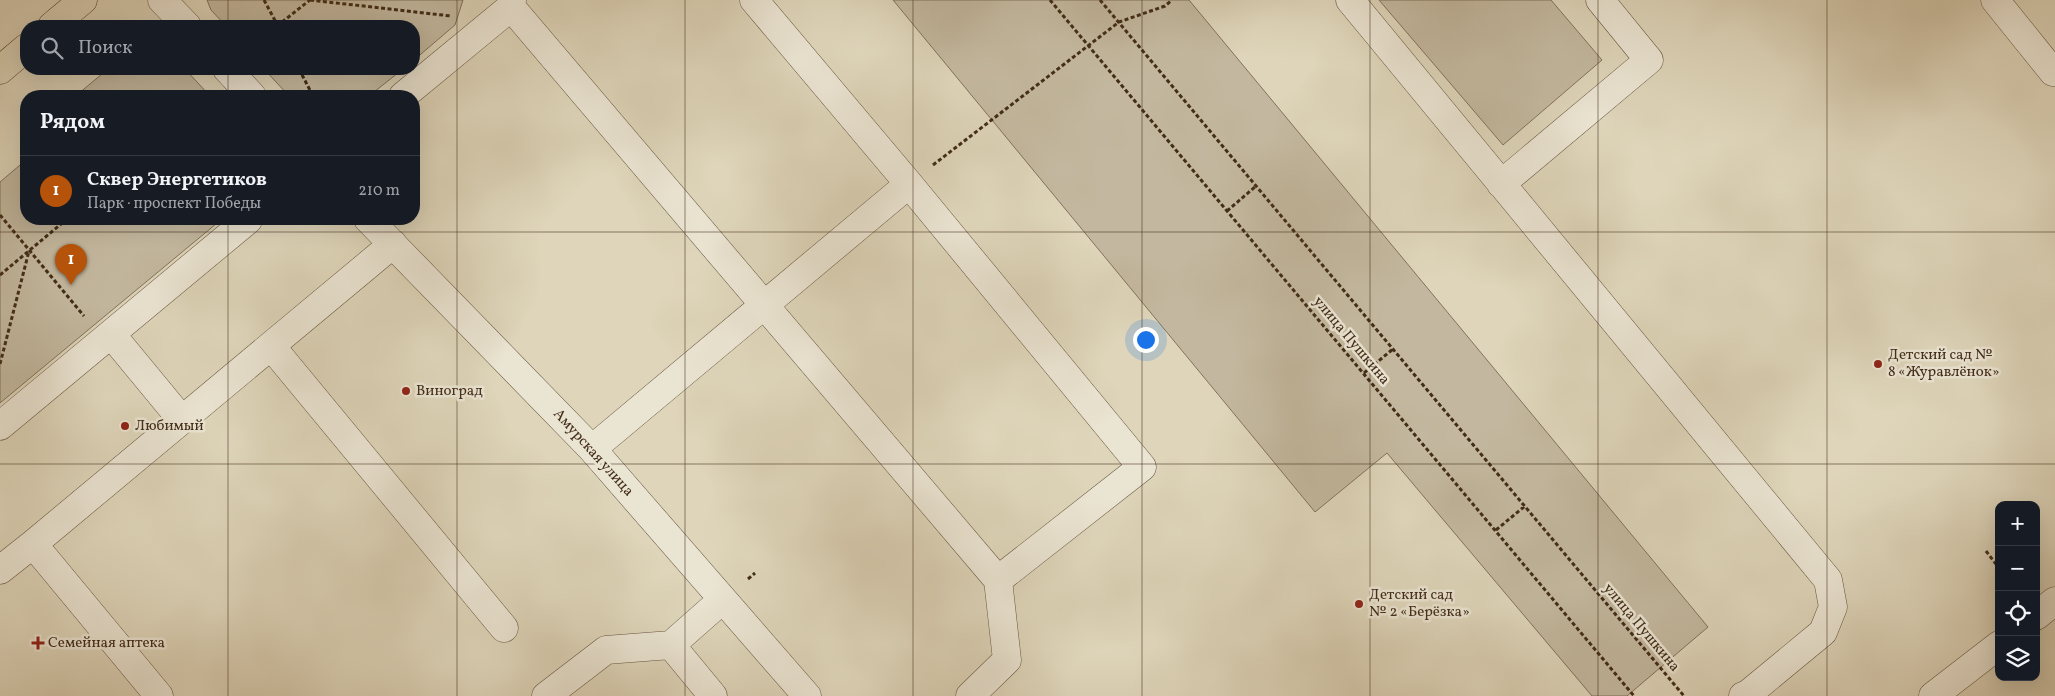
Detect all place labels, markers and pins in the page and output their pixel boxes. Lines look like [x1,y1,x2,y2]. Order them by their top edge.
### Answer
pin: 1 [55,244,87,285]
place label: Детский сад № 8 «Журавлёнок» [1888,345,1999,383]
marker: Детский сад № 8 «Журавлёнок» [1872,358,1884,370]
place label: Виноград [416,381,483,402]
marker: Виноград [400,385,412,397]
place label: Любимый [135,416,204,437]
marker: Любимый [119,420,131,432]
place label: Детский сад № 2 «Берёзка» [1369,585,1470,623]
marker: Детский сад № 2 «Берёзка» [1353,598,1365,610]
place label: Семейная аптека [48,633,165,654]
marker: Семейная аптека [32,637,44,649]

